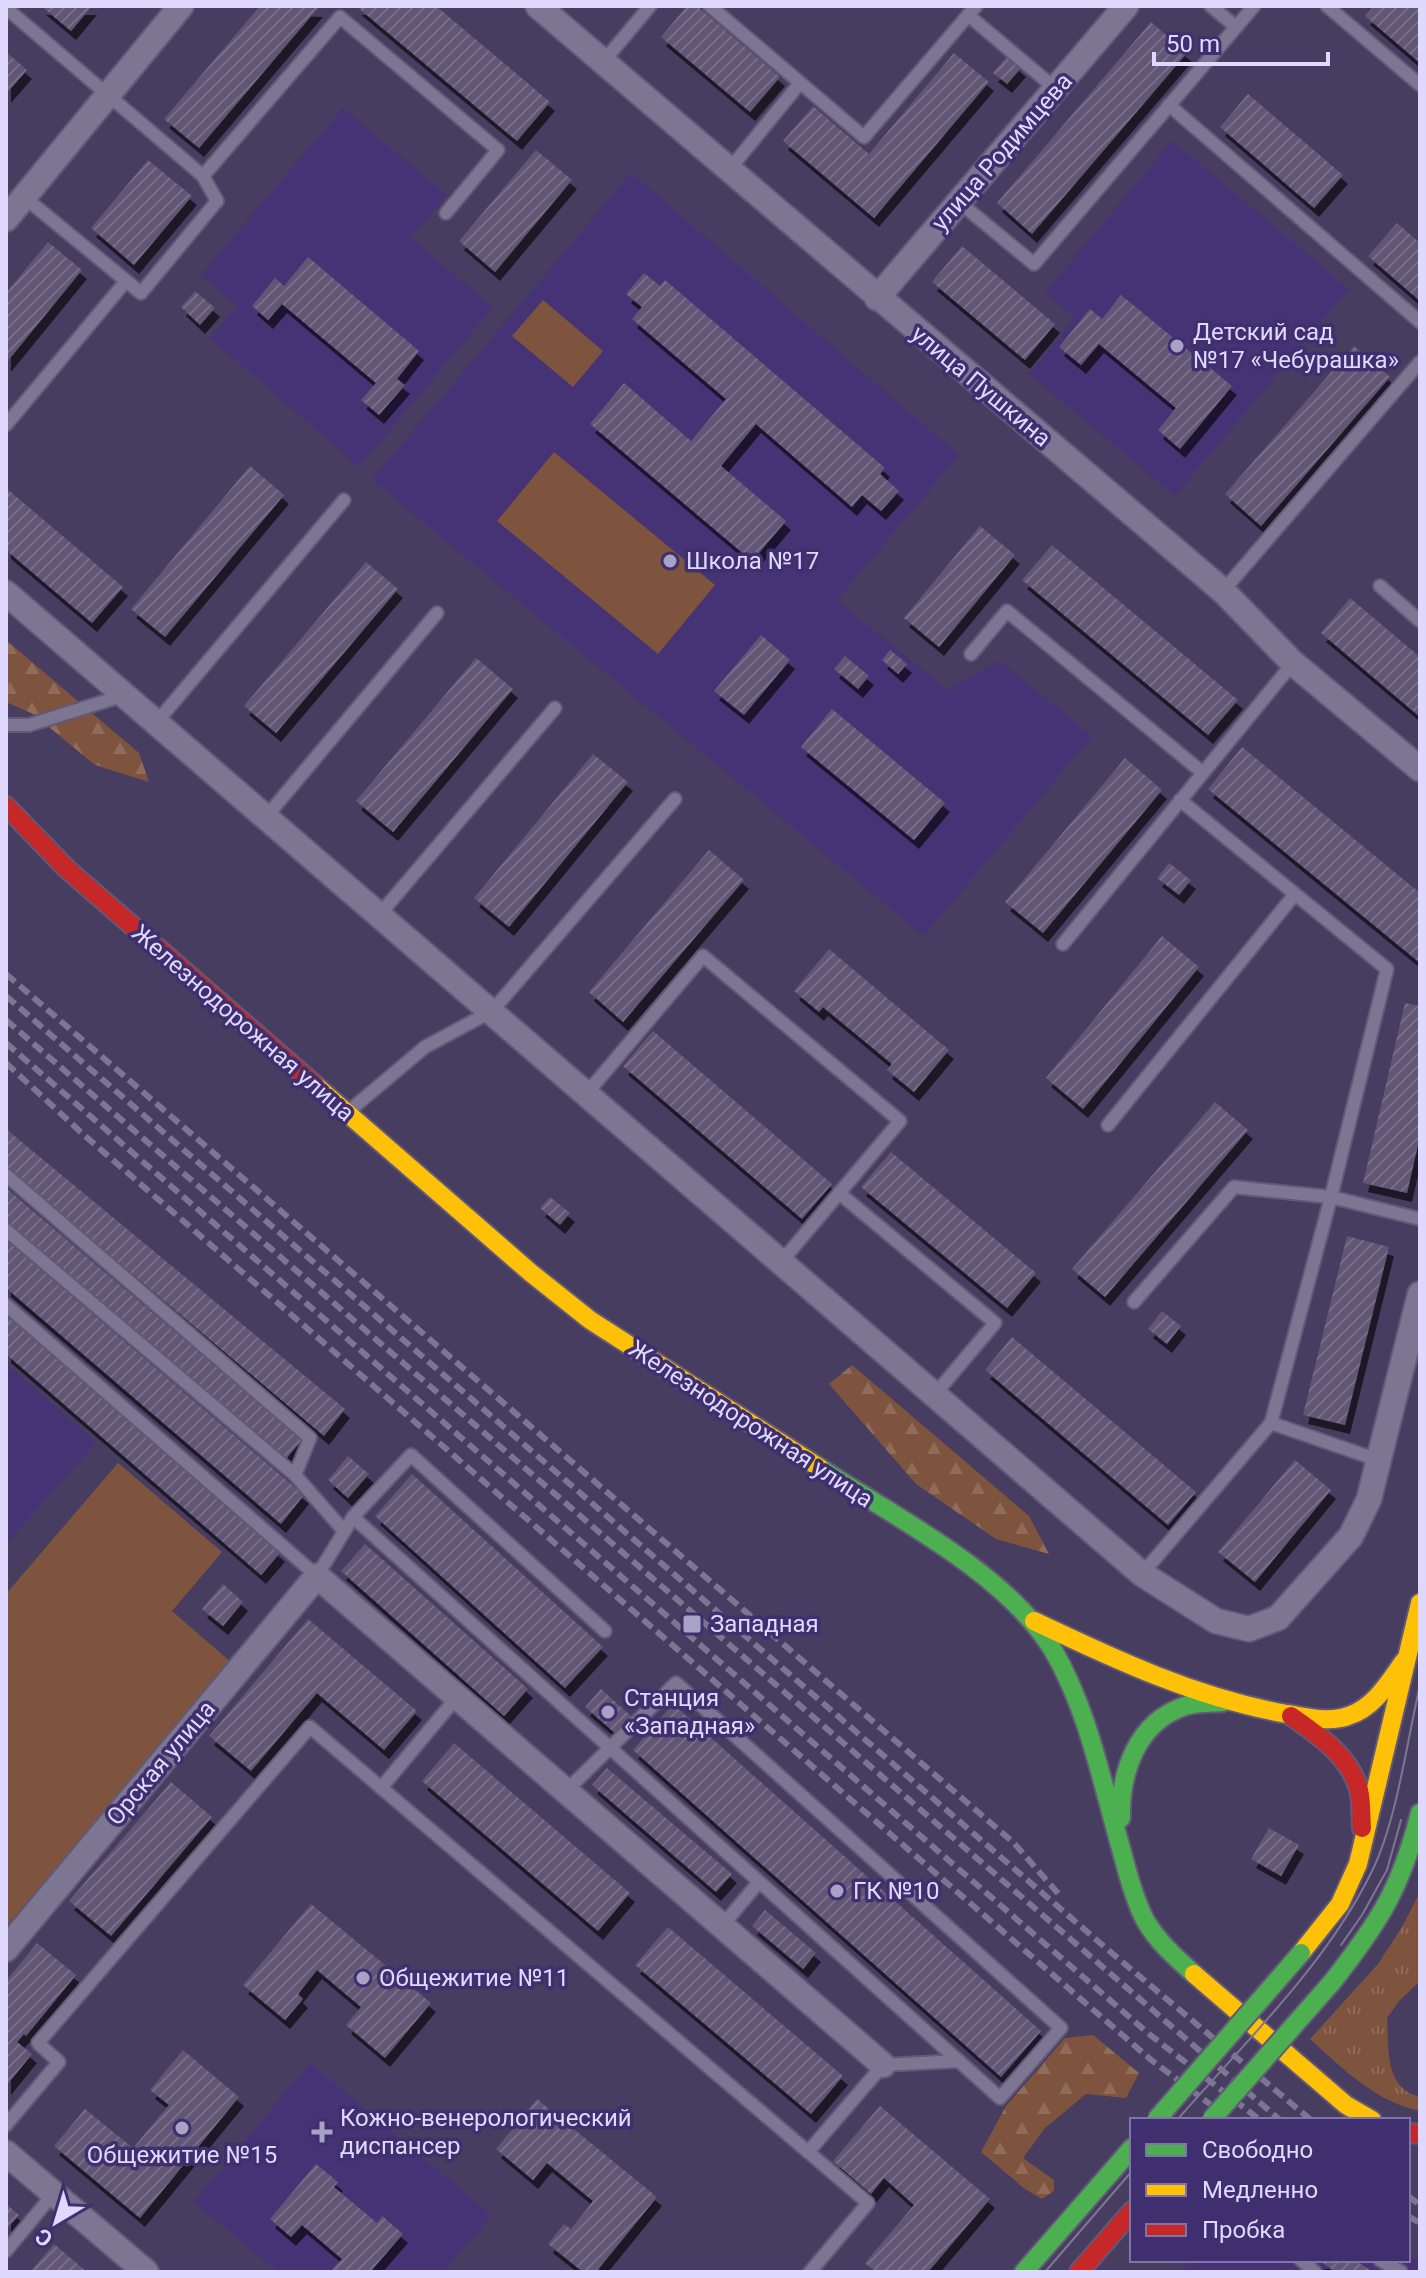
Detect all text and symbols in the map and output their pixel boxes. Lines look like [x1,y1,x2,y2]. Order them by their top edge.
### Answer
scale bar [1154,16,1328,66]
text: 50 m [1166,30,1220,58]
street label: улица Родимцева [926,68,1078,236]
place label: Детский сад №17 «Чебурашка» [1193,318,1399,374]
street label: улица Пушкина [906,320,1056,452]
marker: Детский сад №17 «Чебурашка» [1168,337,1186,355]
place label: Школа №17 [686,547,819,575]
marker: Школа №17 [661,552,679,570]
street label: Железнодорожная улица [126,919,360,1127]
street label: Железнодорожная улица [624,1335,878,1513]
place label: Западная [710,1610,819,1638]
marker: Западная [681,1613,703,1635]
place label: Станция «Западная» [624,1684,755,1740]
street label: Орская улица [101,1695,221,1831]
marker: Станция «Западная» [599,1703,617,1721]
place label: ГК №10 [853,1877,939,1905]
marker: ГК №10 [828,1882,846,1900]
place label: Общежитие №11 [379,1964,569,1992]
marker: Общежитие №11 [354,1969,372,1987]
place label: Кожно-венерологический диспансер [340,2104,632,2160]
legend [1130,2118,1410,2262]
marker: Общежитие №15 [173,2119,191,2137]
marker: Кожно-венерологический диспансер [311,2121,333,2143]
text: Свободно [1202,2136,1313,2164]
place label: Общежитие №15 [87,2141,277,2169]
text: Медленно [1202,2176,1318,2204]
north arrow [16,2182,96,2262]
text: Пробка [1202,2216,1285,2244]
text: С [31,2223,57,2252]

